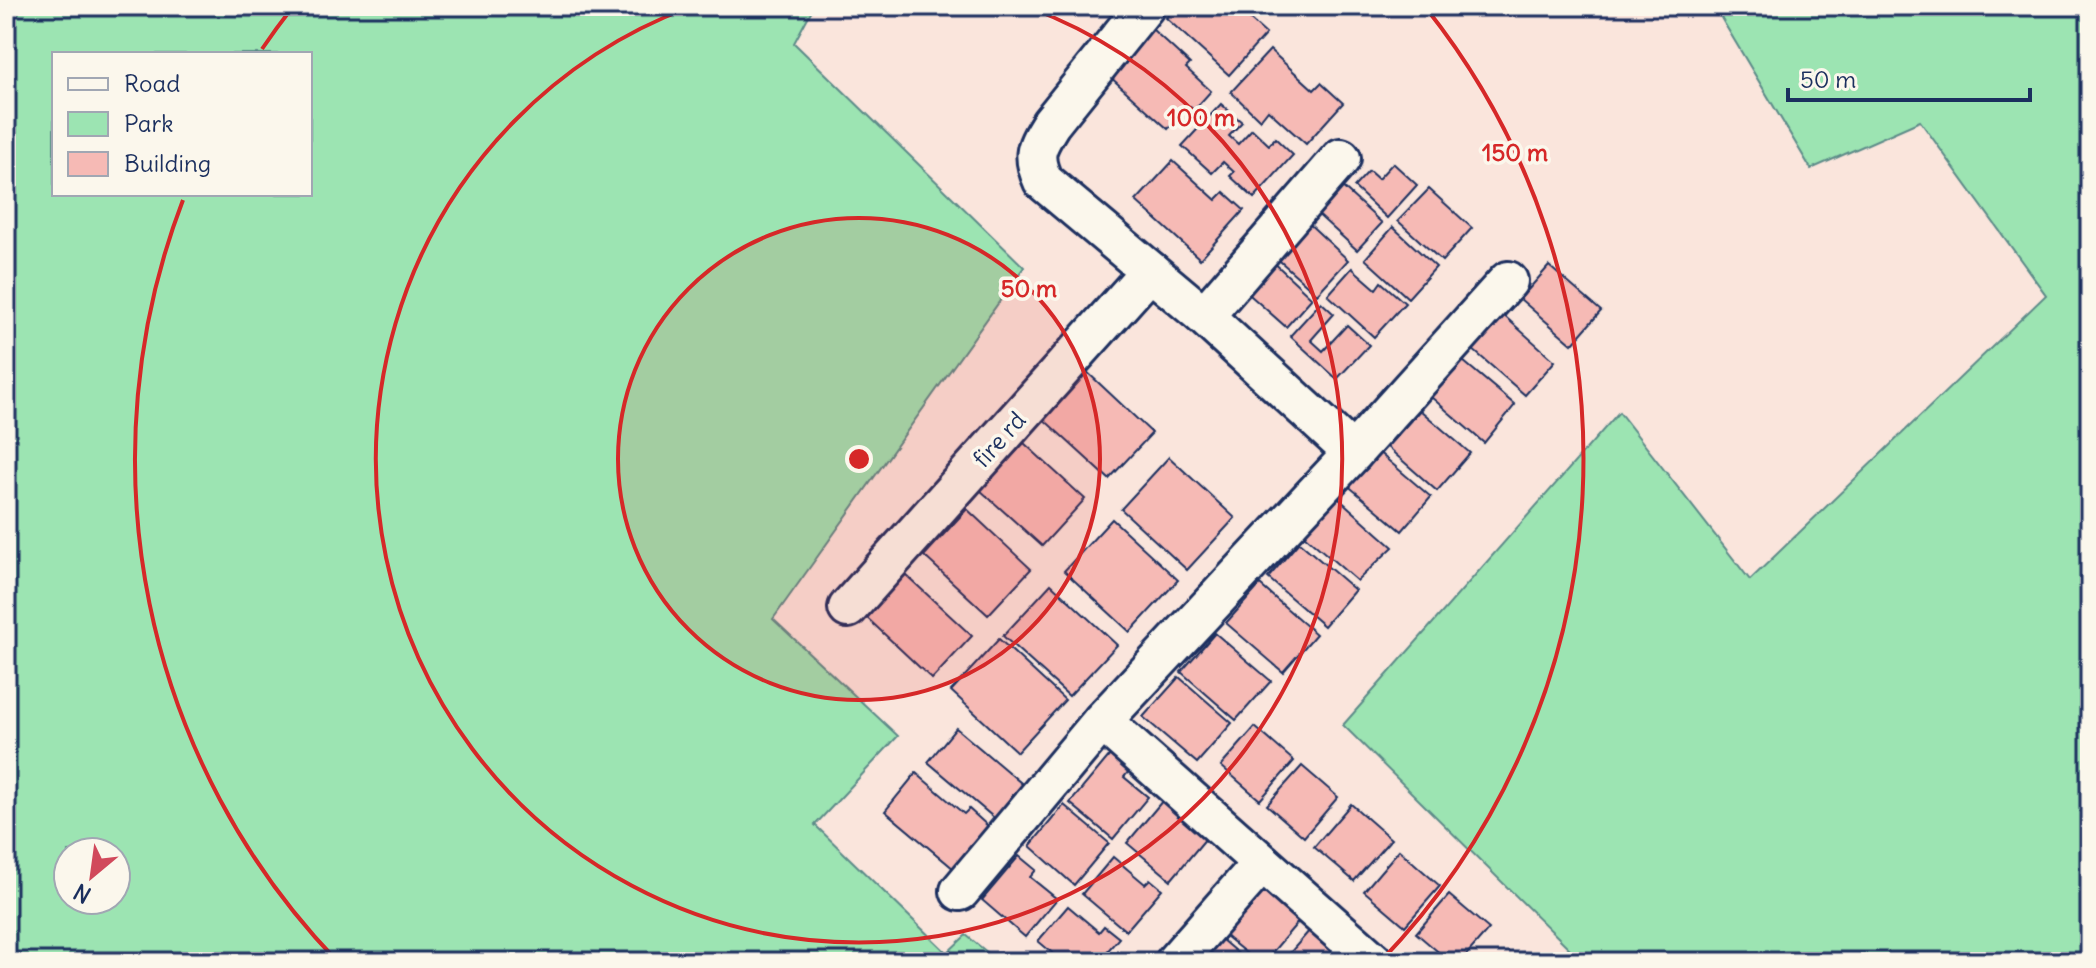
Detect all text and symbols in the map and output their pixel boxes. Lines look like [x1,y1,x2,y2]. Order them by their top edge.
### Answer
legend [52,52,312,196]
scale bar [1788,52,2030,102]
text: 50 m [1800,64,1856,94]
text: Road [124,68,180,98]
text: 100 m [1167,102,1235,132]
text: Park [124,108,174,138]
text: 150 m [1482,137,1548,167]
text: Building [124,148,211,178]
text: 50 m [1001,273,1057,303]
street label: fire rd [966,405,1032,473]
centre of rings [845,445,873,473]
north arrow [52,836,132,916]
text: N [69,878,96,909]

